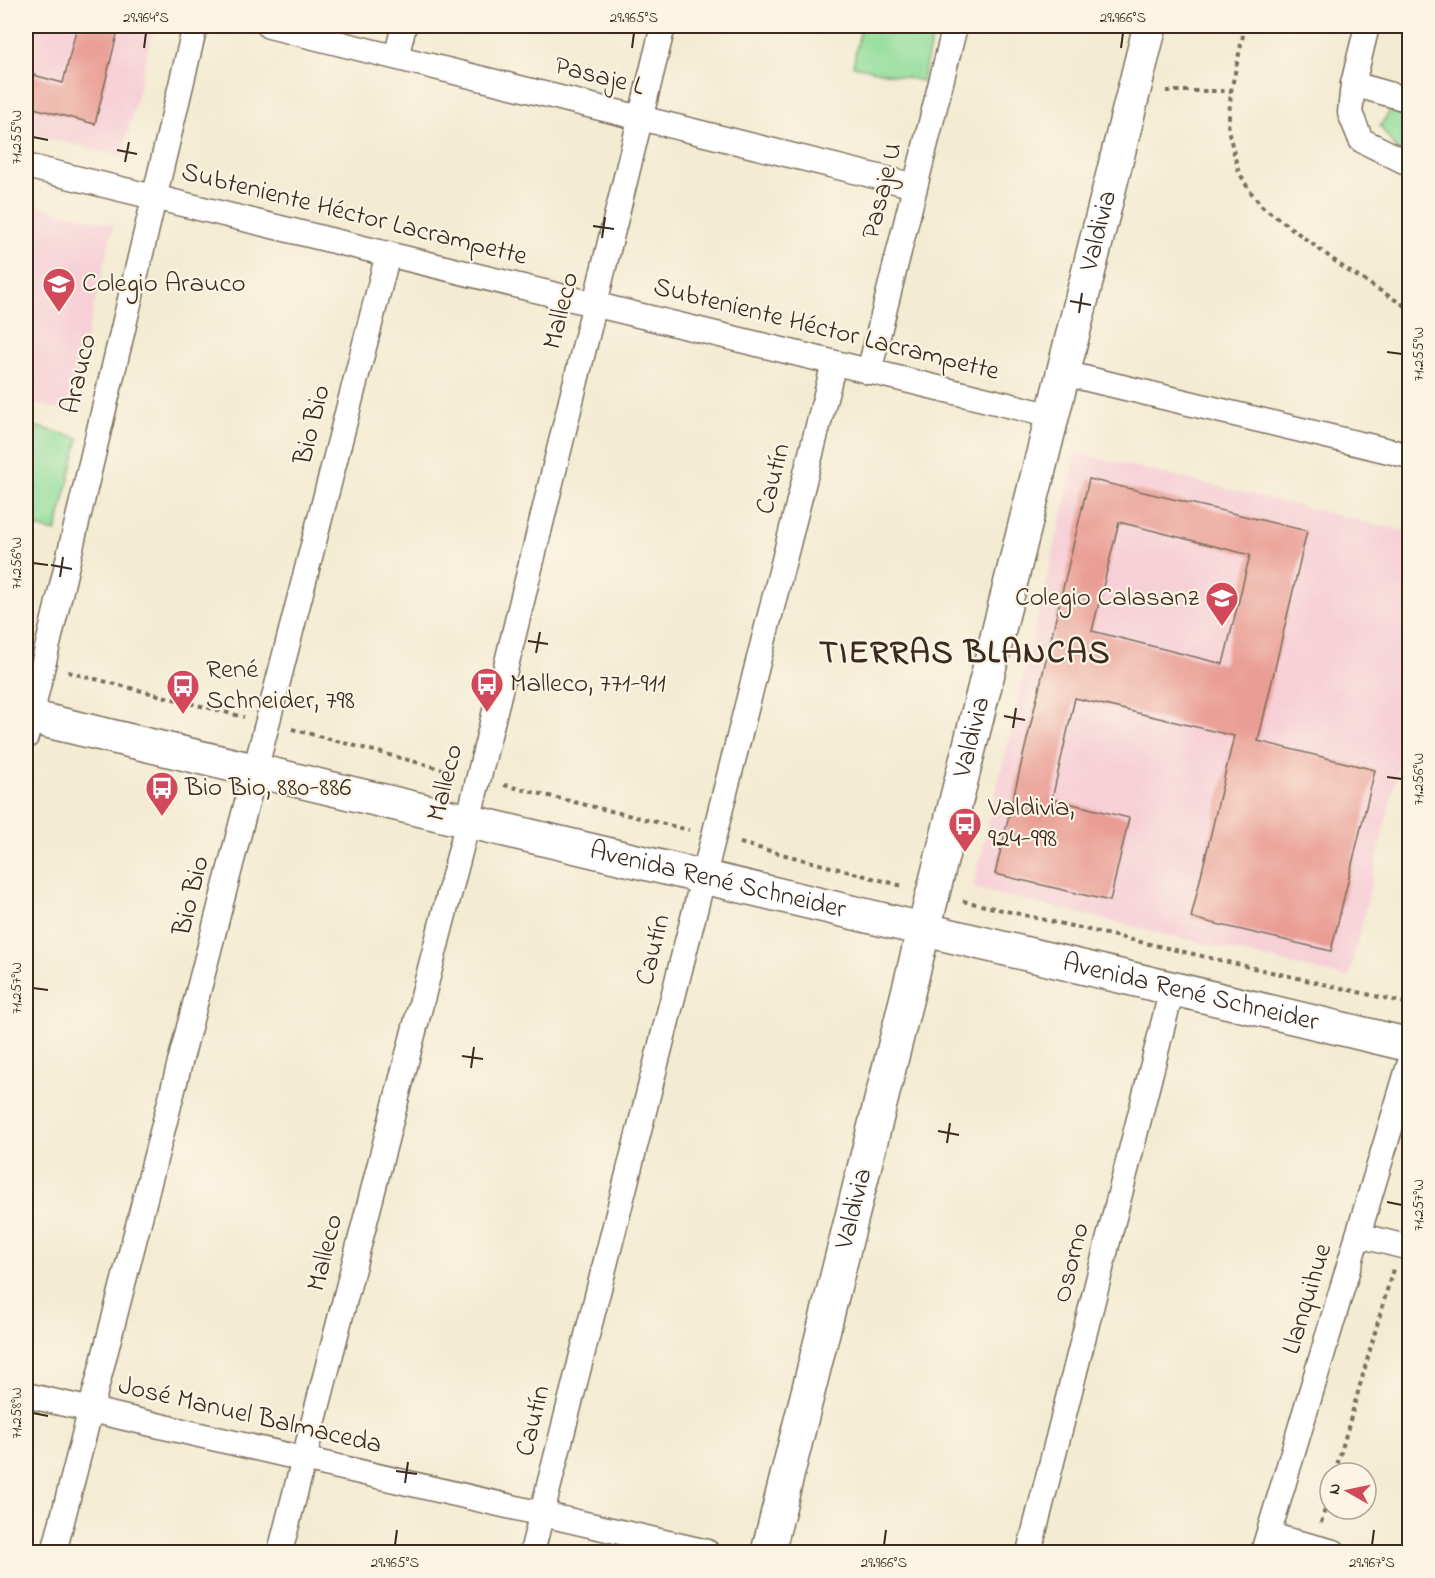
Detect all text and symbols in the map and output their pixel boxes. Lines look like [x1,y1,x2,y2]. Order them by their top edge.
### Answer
text: 29.964°S [123,7,169,29]
text: 29.965°S [610,7,659,29]
text: 29.966°S [1100,7,1147,29]
street label: Pasaje L [550,47,648,107]
text: 71.255°W [6,110,28,164]
street label: Pasaje U [852,139,914,243]
street label: Subteniente Héctor Lacrampette [177,153,532,277]
street label: Valdivia [1070,186,1128,276]
place label: Colegio Arauco [82,265,245,304]
school or university icon: Colegio Arauco [41,266,77,313]
street label: Malleco [534,268,590,354]
street label: Subteniente Héctor Lacrampette [649,268,1004,392]
text: 71.255°W [1408,327,1430,381]
street label: Arauco [52,330,108,418]
street label: Bio Bio [284,381,342,470]
street label: Cautín [746,439,802,519]
text: 71.256°W [6,537,28,589]
place label: Colegio Calasanz [1015,579,1200,618]
school or university icon: Colegio Calasanz [1204,580,1240,627]
district label: TIERRAS BLANCAS [819,630,1111,678]
place label: René Schneider, 798 [206,651,355,721]
place label: Malleco, 771-911 [510,665,666,704]
bus stop icon: Malleco, 771-911 [469,666,505,713]
bus stop icon: René Schneider, 798 [165,668,201,715]
street label: Valdivia [943,693,1001,783]
street label: Malleco [418,740,474,826]
text: 71.256°W [1408,753,1430,805]
place label: Bio Bio, 880-886 [184,769,352,808]
bus stop icon: Bio Bio, 880-886 [144,770,180,817]
place label: Valdivia, 924-998 [987,789,1074,859]
bus stop icon: Valdivia, 924-998 [947,806,983,853]
street label: Avenida René Schneider [586,831,850,930]
street label: Bio Bio [163,852,221,941]
street label: Cautín [626,910,682,990]
street label: Avenida René Schneider [1059,944,1323,1042]
text: 71.257°W [6,962,28,1014]
street label: Valdivia [825,1164,883,1254]
text: 71.257°W [1408,1179,1430,1231]
street label: Malleco [298,1210,354,1296]
street label: Osorno [1043,1219,1101,1307]
street label: Llanquihue [1273,1238,1344,1359]
street label: José Manuel Balmaceda [114,1367,386,1465]
street label: Cautín [506,1381,562,1461]
text: 71.258°W [6,1387,28,1439]
north arrow [1318,1461,1378,1521]
text: N [1322,1482,1348,1496]
text: 29.965°S [371,1552,420,1574]
text: 29.966°S [861,1552,908,1574]
text: 29.967°S [1349,1552,1395,1574]

